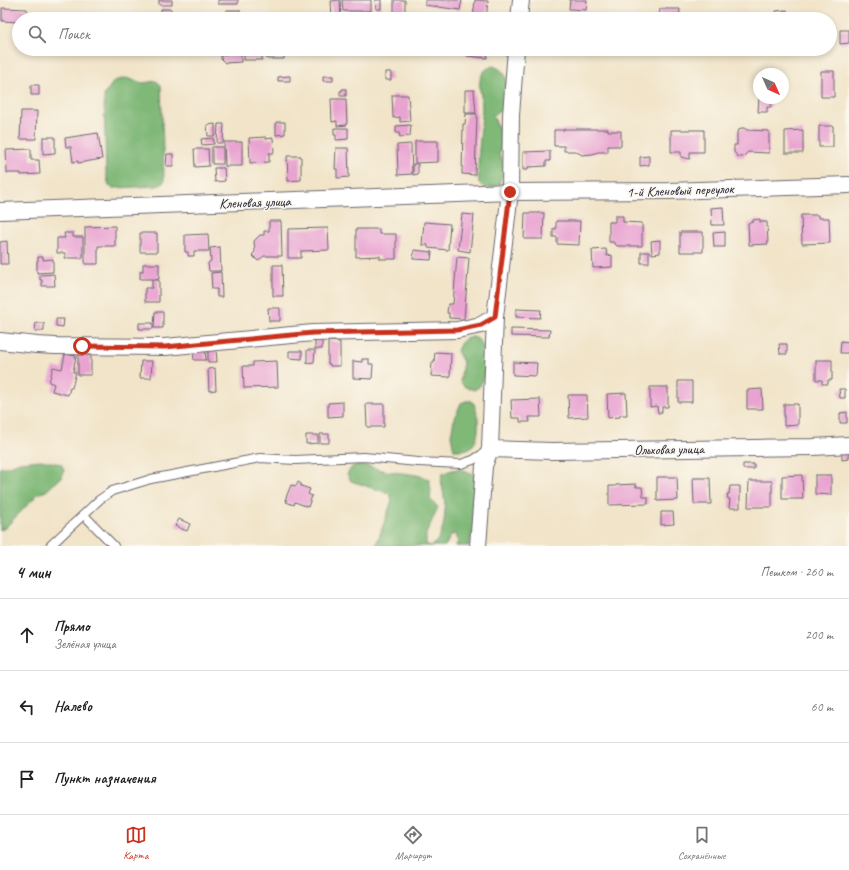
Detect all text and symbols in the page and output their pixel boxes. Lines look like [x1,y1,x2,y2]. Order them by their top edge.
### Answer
search box [12,12,837,56]
icon: search [26,23,48,45]
text: Поиск [58,25,90,44]
north arrow [753,68,789,104]
street label: 1-й Кленовый переулок [626,180,736,201]
route end [501,183,519,201]
street label: Кленовая улица [219,193,292,212]
route start [73,337,91,355]
street label: Ольховая улица [634,440,705,459]
text: 4 мин [16,562,51,583]
text: Пешком · 260 m [760,564,833,580]
text: Прямо [54,617,90,636]
icon: ahead [16,624,38,646]
text: 200 m [805,627,833,643]
text: Зелёная улица [54,636,116,652]
icon: left [16,696,38,718]
text: Налево [54,697,92,716]
text: 60 m [811,699,833,715]
icon: arrive [16,768,38,790]
text: Пункт назначения [54,769,156,788]
tab: Карта [123,824,148,862]
tab: Маршрут [395,824,431,862]
tab: Сохранённые [678,824,726,862]

